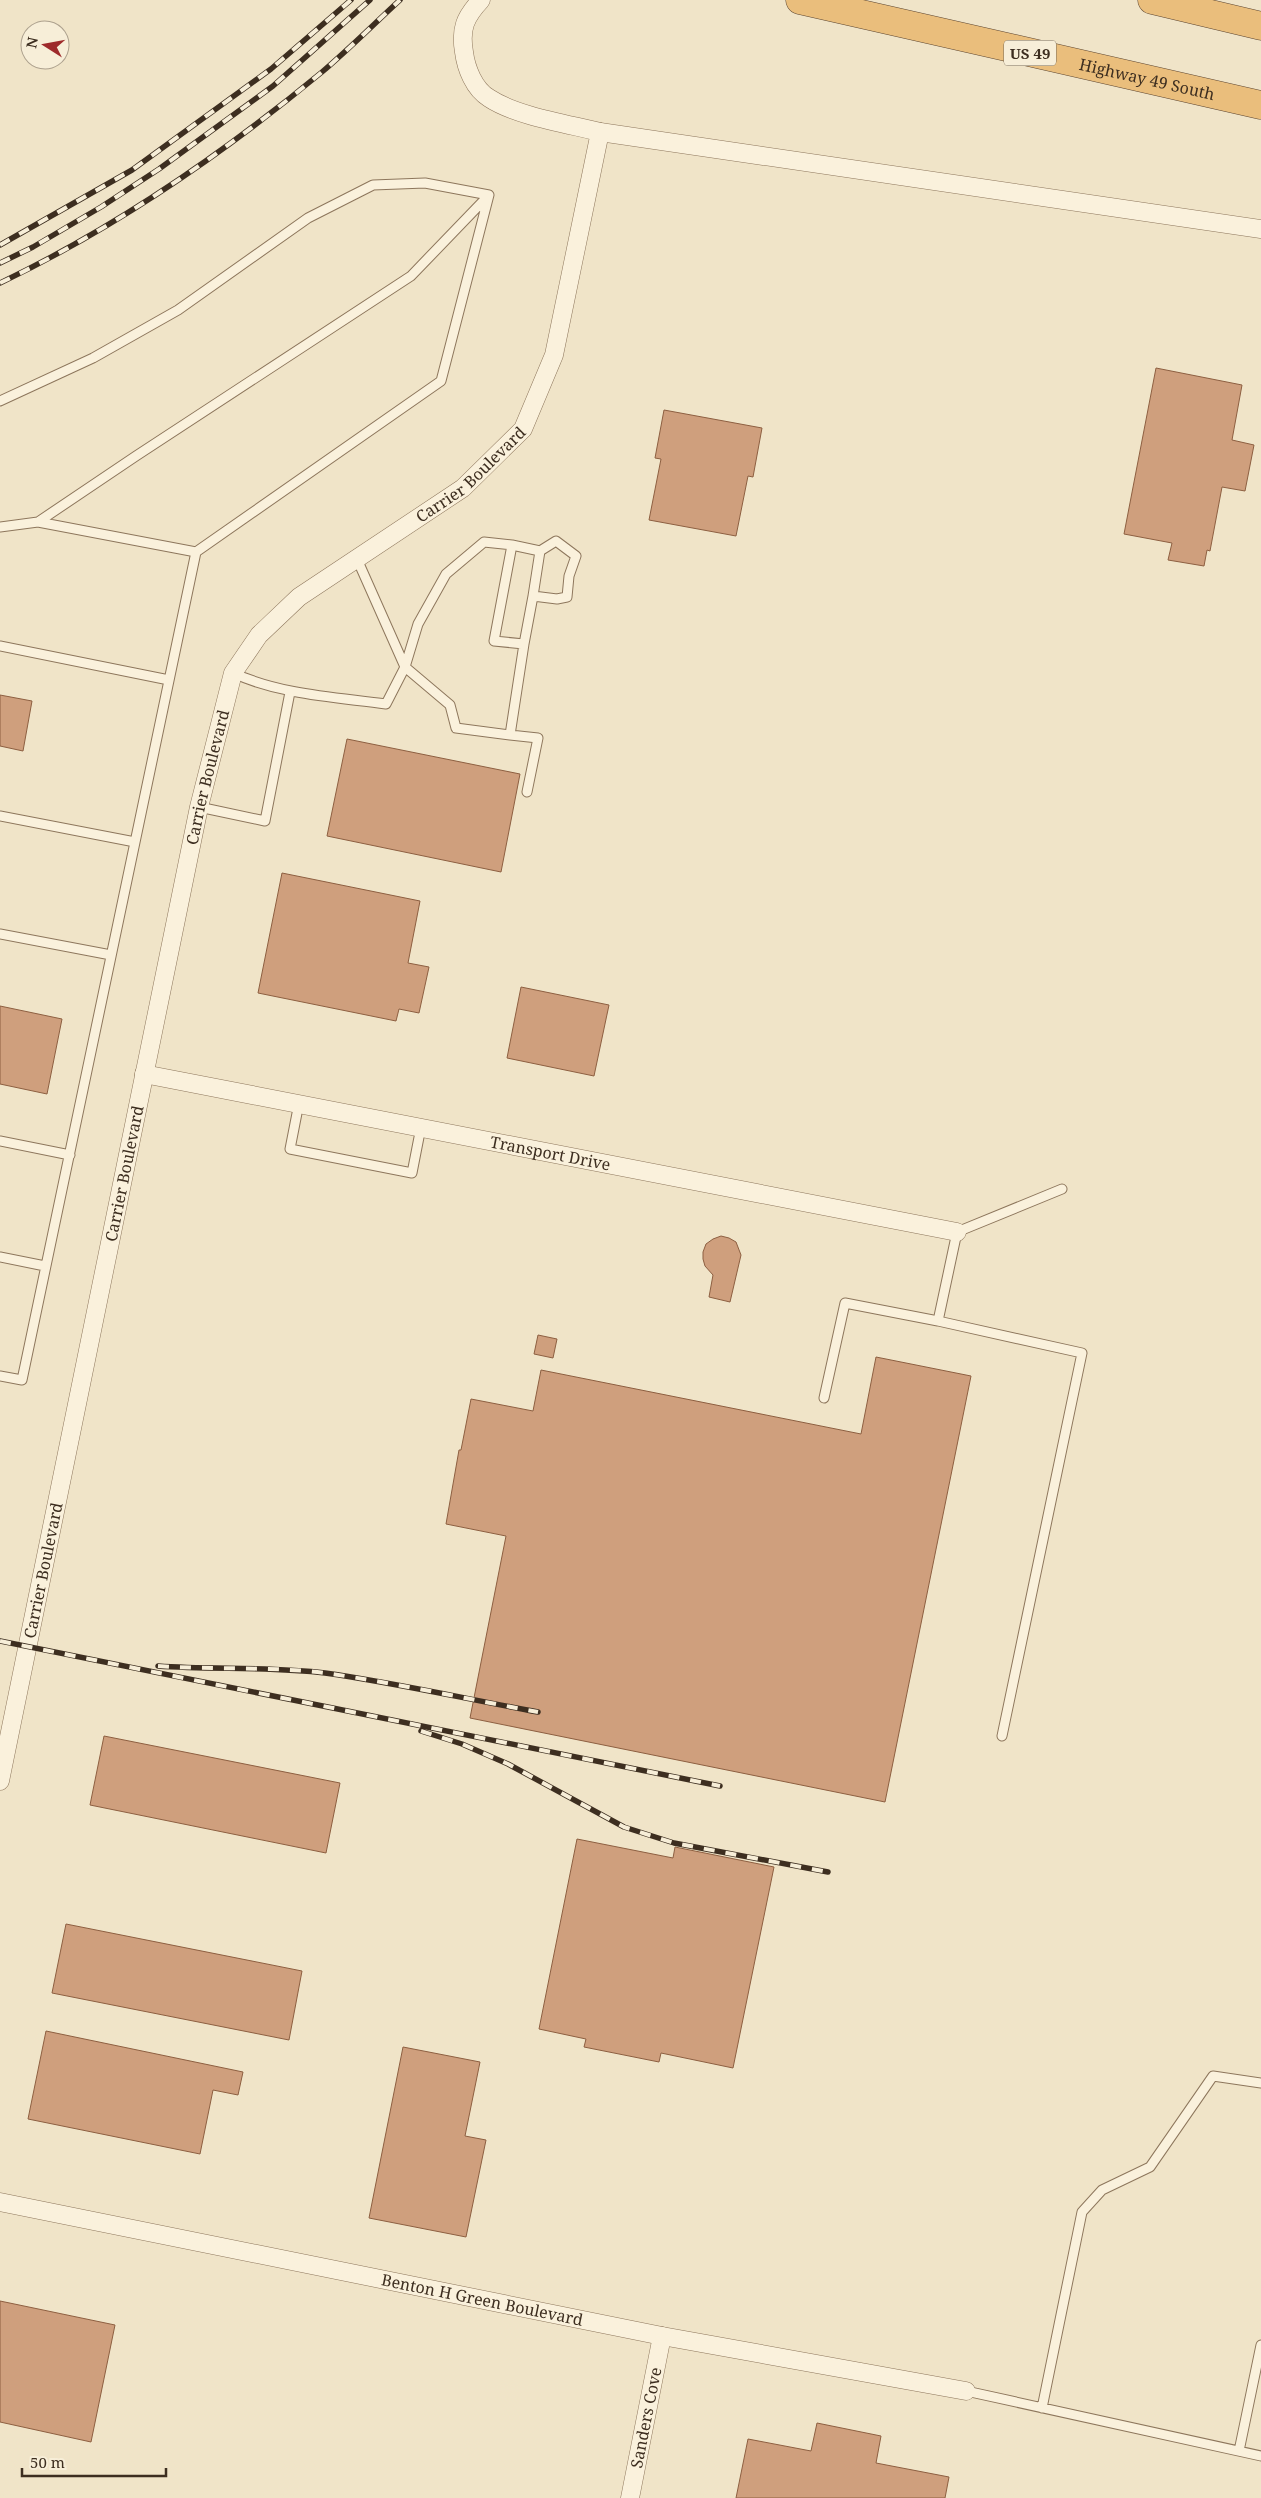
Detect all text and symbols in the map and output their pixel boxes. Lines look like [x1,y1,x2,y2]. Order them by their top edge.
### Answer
north arrow [20,20,70,70]
text: N [21,35,42,50]
road number: US 49 [1004,40,1056,66]
street label: Highway 49 South [1077,53,1217,105]
street label: Carrier Boulevard [411,421,531,527]
street label: Carrier Boulevard [181,707,234,847]
street label: Carrier Boulevard [99,1103,149,1244]
street label: Transport Drive [488,1131,612,1175]
street label: Carrier Boulevard [18,1500,68,1640]
street label: Benton H Green Boulevard [379,2268,585,2331]
street label: Sanders Cove [625,2365,667,2470]
scale bar [22,2446,166,2478]
text: 50 m [30,2452,65,2472]

